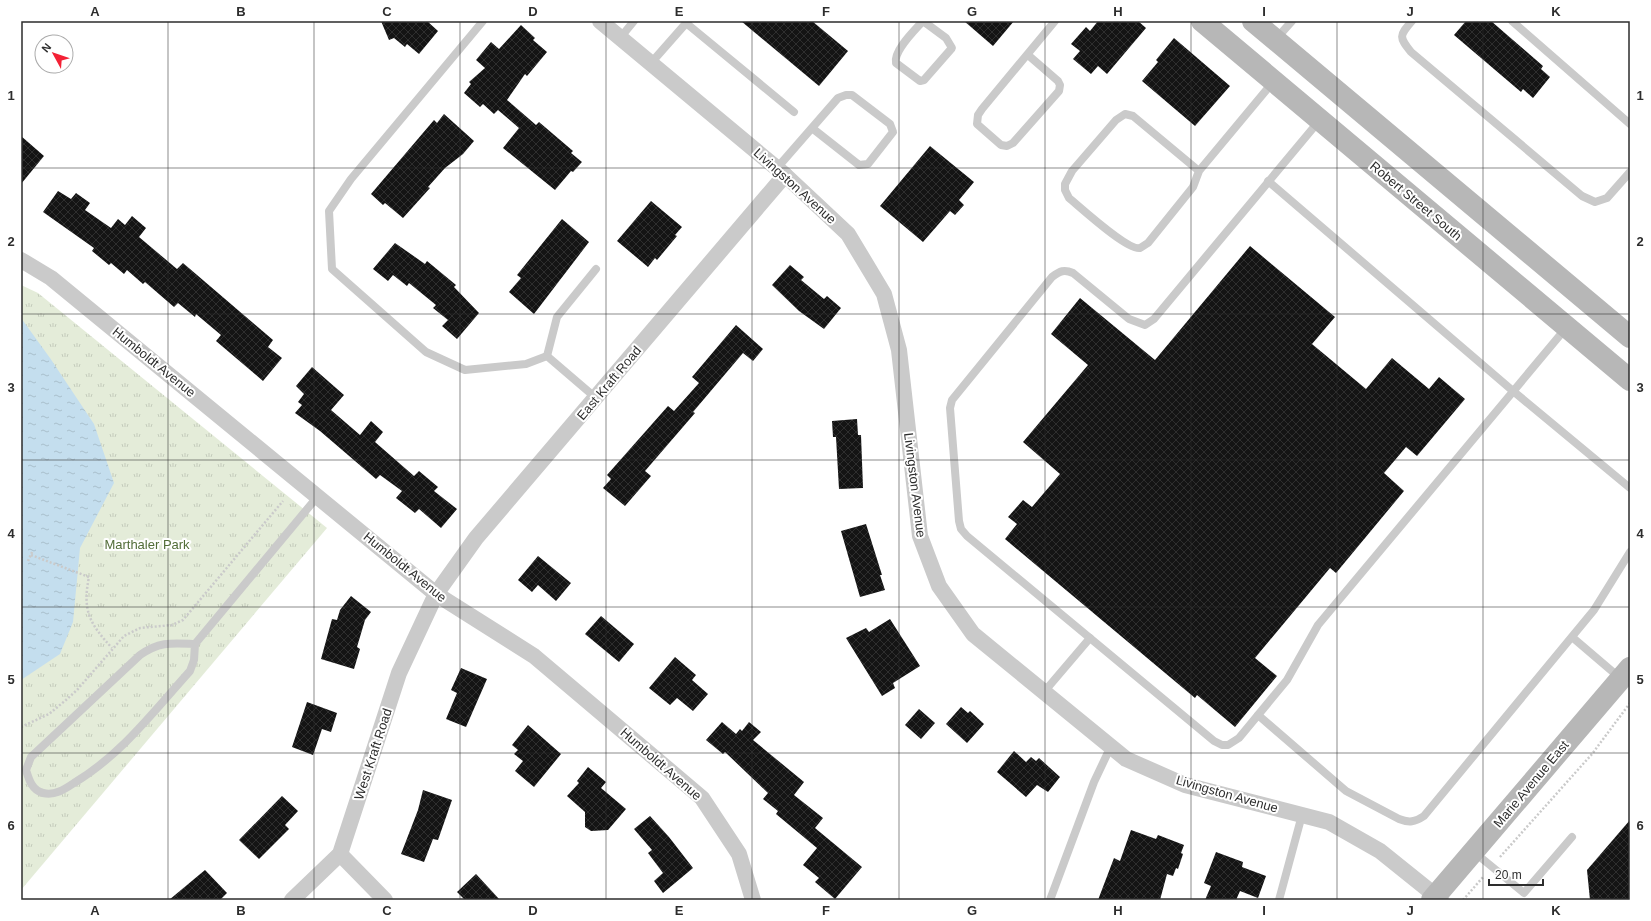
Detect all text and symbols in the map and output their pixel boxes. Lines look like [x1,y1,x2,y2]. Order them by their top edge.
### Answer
text: A [90,4,100,19]
text: B [236,4,246,19]
text: C [382,4,392,19]
text: D [528,4,538,19]
text: E [675,4,684,19]
text: F [822,4,830,19]
text: G [967,4,977,19]
text: H [1113,4,1123,19]
text: I [1262,4,1266,19]
text: J [1406,4,1414,19]
text: K [1551,4,1561,19]
north arrow [34,34,74,74]
text: N [39,41,54,54]
text: 1 [7,88,15,103]
text: 1 [1636,88,1644,103]
street label: Livingston Avenue [751,145,839,227]
street label: Robert Street South [1367,158,1465,244]
text: 2 [7,234,15,249]
text: 2 [1636,234,1644,249]
street label: Humboldt Avenue [109,324,199,400]
street label: East Kraft Road [574,343,644,423]
text: 3 [7,380,15,395]
text: 3 [1636,380,1644,395]
street label: Livingston Avenue [901,432,929,538]
text: 4 [7,526,15,541]
text: 4 [1636,526,1644,541]
street label: Humboldt Avenue [360,529,450,605]
park label: Marthaler Park [104,537,190,552]
text: 5 [7,672,15,687]
text: 5 [1636,672,1644,687]
street label: West Kraft Road [351,706,395,802]
street label: Humboldt Avenue [617,725,705,803]
street label: Marie Avenue East [1490,737,1572,831]
street label: Livingston Avenue [1174,772,1280,816]
text: 6 [7,818,15,833]
text: 6 [1636,818,1644,833]
scale bar [1489,861,1543,887]
text: 20 m [1495,868,1522,882]
text: A [90,903,100,918]
text: B [236,903,246,918]
text: C [382,903,392,918]
text: D [528,903,538,918]
text: E [675,903,684,918]
text: F [822,903,830,918]
text: G [967,903,977,918]
text: H [1113,903,1123,918]
text: I [1262,903,1266,918]
text: J [1406,903,1414,918]
text: K [1551,903,1561,918]

